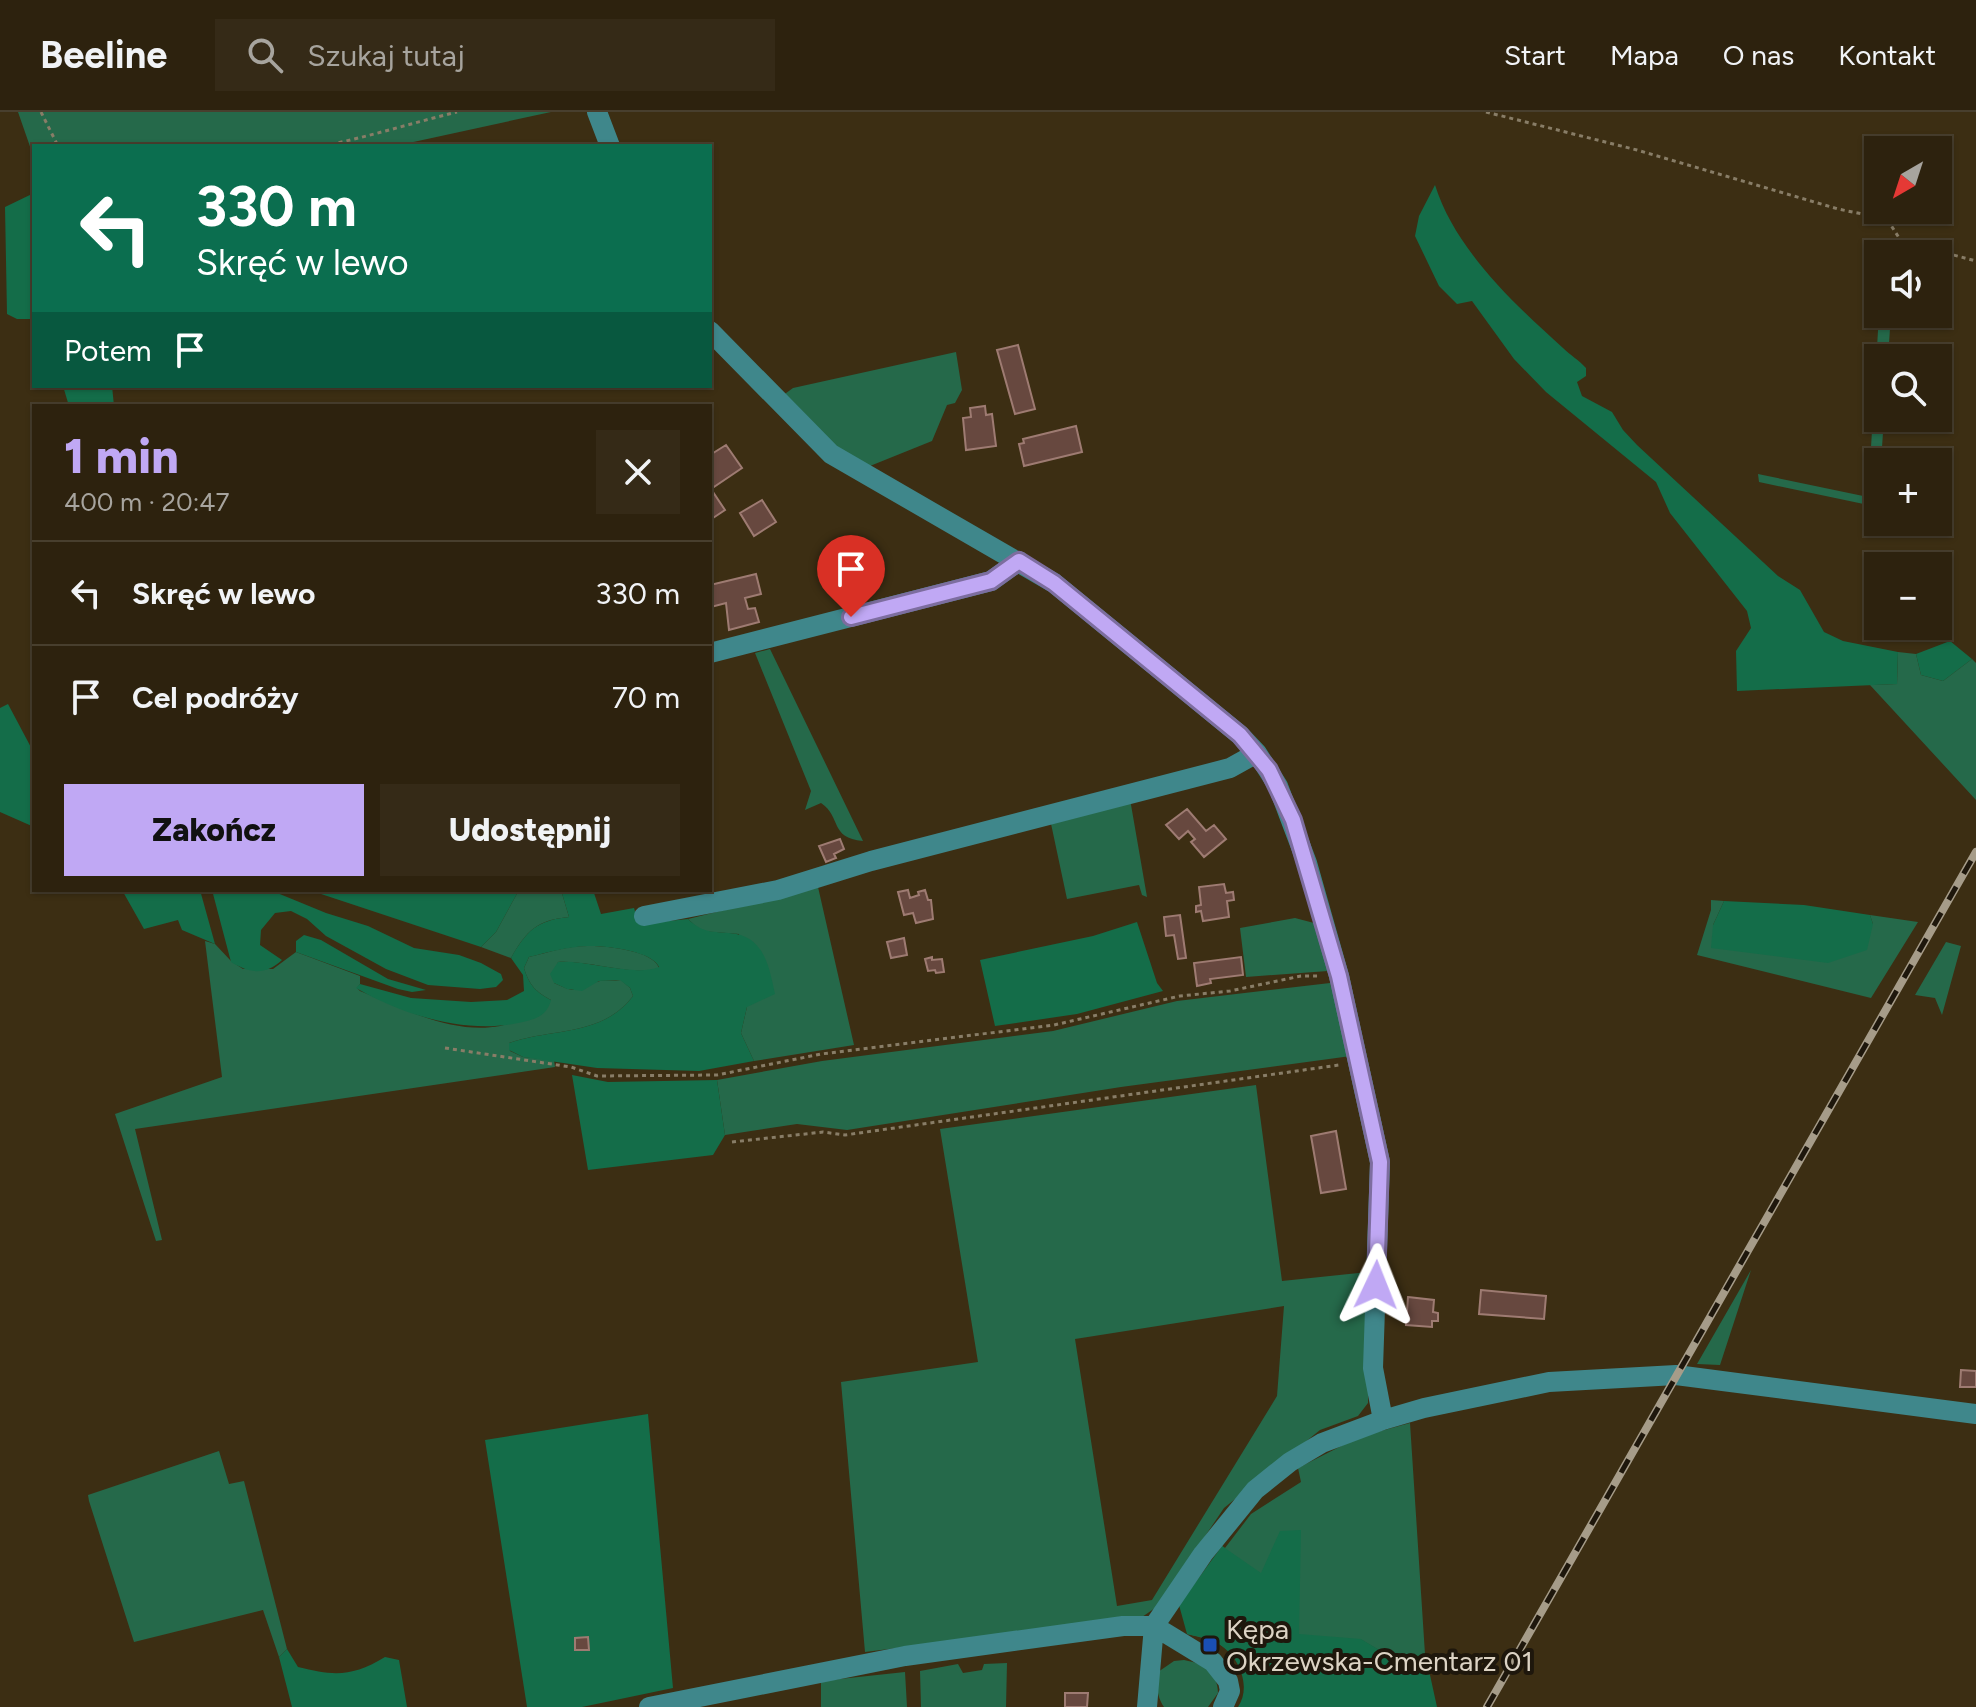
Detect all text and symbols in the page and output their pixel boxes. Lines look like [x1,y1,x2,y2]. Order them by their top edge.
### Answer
search box [215,19,775,91]
text: Beeline [40,32,167,78]
icon: search [243,33,287,77]
text: Szukaj tutaj [307,37,465,74]
text: Start [1504,38,1566,72]
text: Mapa [1610,38,1679,72]
text: O nas [1723,38,1794,72]
text: Kontakt [1838,38,1936,72]
north arrow [1864,136,1952,224]
map controls [1864,136,1952,640]
text: 330 m [196,173,357,240]
icon: left [64,176,168,280]
button: sound [1864,240,1952,328]
text: Skręć w lewo [196,241,409,284]
icon: arrive [168,328,212,372]
text: Potem [64,332,152,369]
button: search [1864,344,1952,432]
text: 1 min [64,427,179,485]
button: close [596,430,680,514]
button: + [1864,448,1952,536]
text: 400 m · 20:47 [64,486,229,518]
pin [817,535,885,617]
icon: arrive [829,547,873,591]
button: − [1864,552,1952,640]
icon: left [64,571,108,615]
text: Skręć w lewo [132,575,315,612]
text: 330 m [595,575,680,612]
icon: arrive [64,675,108,719]
text: Cel podróży [132,679,299,716]
text: 70 m [612,679,680,716]
button: Zakończ [64,784,364,876]
button: Udostępnij [380,784,680,876]
position arrow [1334,1243,1418,1327]
place label: Kępa Okrzewska-Cmentarz 01 [1226,1612,1533,1678]
marker: Kępa Okrzewska-Cmentarz 01 [1201,1636,1219,1654]

